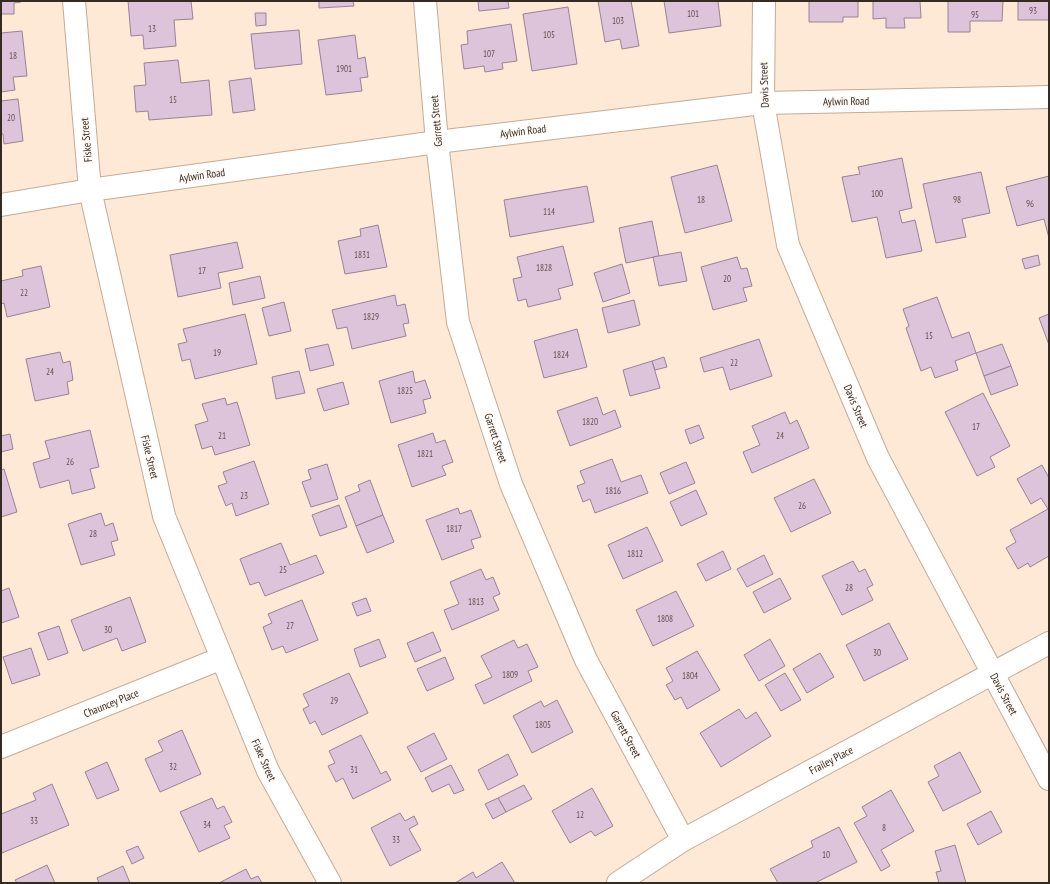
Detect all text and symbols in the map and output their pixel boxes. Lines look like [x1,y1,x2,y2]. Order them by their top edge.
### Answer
house number: 93 [1029,5,1037,16]
house number: 101 [687,8,699,19]
house number: 95 [971,9,979,20]
house number: 103 [612,15,624,26]
house number: 13 [148,23,156,34]
house number: 105 [543,29,555,40]
house number: 107 [483,48,495,59]
house number: 18 [9,50,17,61]
street label: Davis Street [756,62,772,108]
house number: 1901 [336,63,352,74]
house number: 15 [169,94,177,105]
street label: Aylwin Road [823,94,870,108]
street label: Garrett Street [427,95,445,147]
house number: 20 [7,112,15,123]
street label: Fiske Street [77,117,95,163]
street label: Aylwin Road [499,121,547,141]
street label: Aylwin Road [178,165,226,185]
house number: 100 [871,188,883,199]
house number: 18 [697,194,705,205]
house number: 98 [953,194,961,205]
house number: 96 [1026,198,1034,209]
house number: 114 [543,206,555,217]
house number: 1831 [354,249,370,260]
house number: 1828 [536,262,552,273]
house number: 17 [198,265,206,276]
house number: 20 [723,273,731,284]
house number: 22 [20,287,28,298]
house number: 1829 [363,311,379,322]
house number: 15 [925,330,933,341]
house number: 19 [213,347,221,358]
house number: 1824 [553,349,569,360]
house number: 22 [730,357,738,368]
house number: 24 [46,366,54,377]
street label: Davis Street [841,382,871,430]
house number: 1825 [397,385,413,396]
street label: Garrett Street [481,411,511,465]
house number: 1820 [582,416,598,427]
house number: 17 [972,421,980,432]
house number: 21 [218,430,226,441]
house number: 24 [776,430,784,441]
street label: Fiske Street [138,434,162,480]
house number: 1821 [417,448,433,459]
house number: 26 [66,456,74,467]
house number: 1816 [605,485,621,496]
house number: 23 [240,490,248,501]
house number: 26 [798,500,806,511]
house number: 1817 [446,523,462,534]
house number: 28 [89,528,97,539]
house number: 1812 [627,548,643,559]
house number: 25 [279,564,287,575]
house number: 28 [845,582,853,593]
house number: 1813 [468,596,484,607]
house number: 1808 [657,613,673,624]
house number: 27 [286,620,294,631]
house number: 30 [104,624,112,635]
house number: 30 [873,647,881,658]
house number: 1809 [502,669,518,680]
house number: 1804 [682,670,698,681]
street label: Davis Street [987,671,1021,717]
street label: Chauncey Place [81,685,141,720]
house number: 29 [330,695,338,706]
street label: Garrett Street [608,708,644,760]
house number: 1805 [535,719,551,730]
street label: Fiske Street [249,737,279,783]
street label: Frailey Place [807,742,856,777]
house number: 32 [169,761,177,772]
house number: 31 [350,764,358,775]
house number: 12 [576,809,584,820]
house number: 33 [30,815,38,826]
house number: 34 [203,819,211,830]
house number: 8 [882,822,886,833]
house number: 33 [392,834,400,845]
house number: 10 [822,849,830,860]

